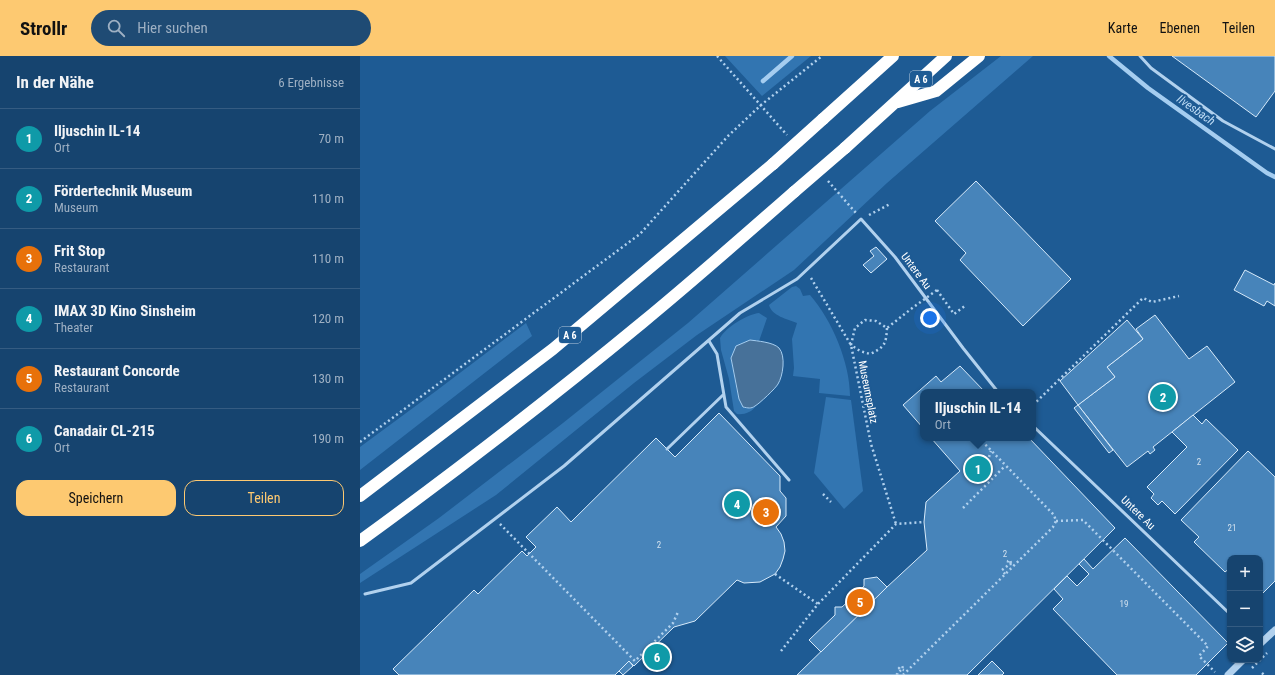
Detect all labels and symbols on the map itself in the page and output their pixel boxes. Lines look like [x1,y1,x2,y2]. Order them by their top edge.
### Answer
road number: A 6 [910,71,932,87]
water label: Ilvesbach [1174,92,1218,128]
street label: Untere Au [898,250,934,292]
your location [920,308,940,328]
road number: A 6 [559,327,581,343]
street label: Museumsplatz [856,359,880,425]
pin: 2 [1150,382,1176,412]
pin: 1 [965,454,991,484]
house number: 2 [1197,457,1202,467]
pin: 4 [724,489,750,519]
street label: Untere Au [1118,494,1158,532]
pin: 3 [753,497,779,527]
house number: 21 [1228,523,1236,533]
house number: 2 [657,540,662,550]
house number: 2 [1003,549,1008,559]
pin: 5 [847,587,873,617]
house number: 19 [1120,599,1128,609]
pin: 6 [644,642,670,672]

